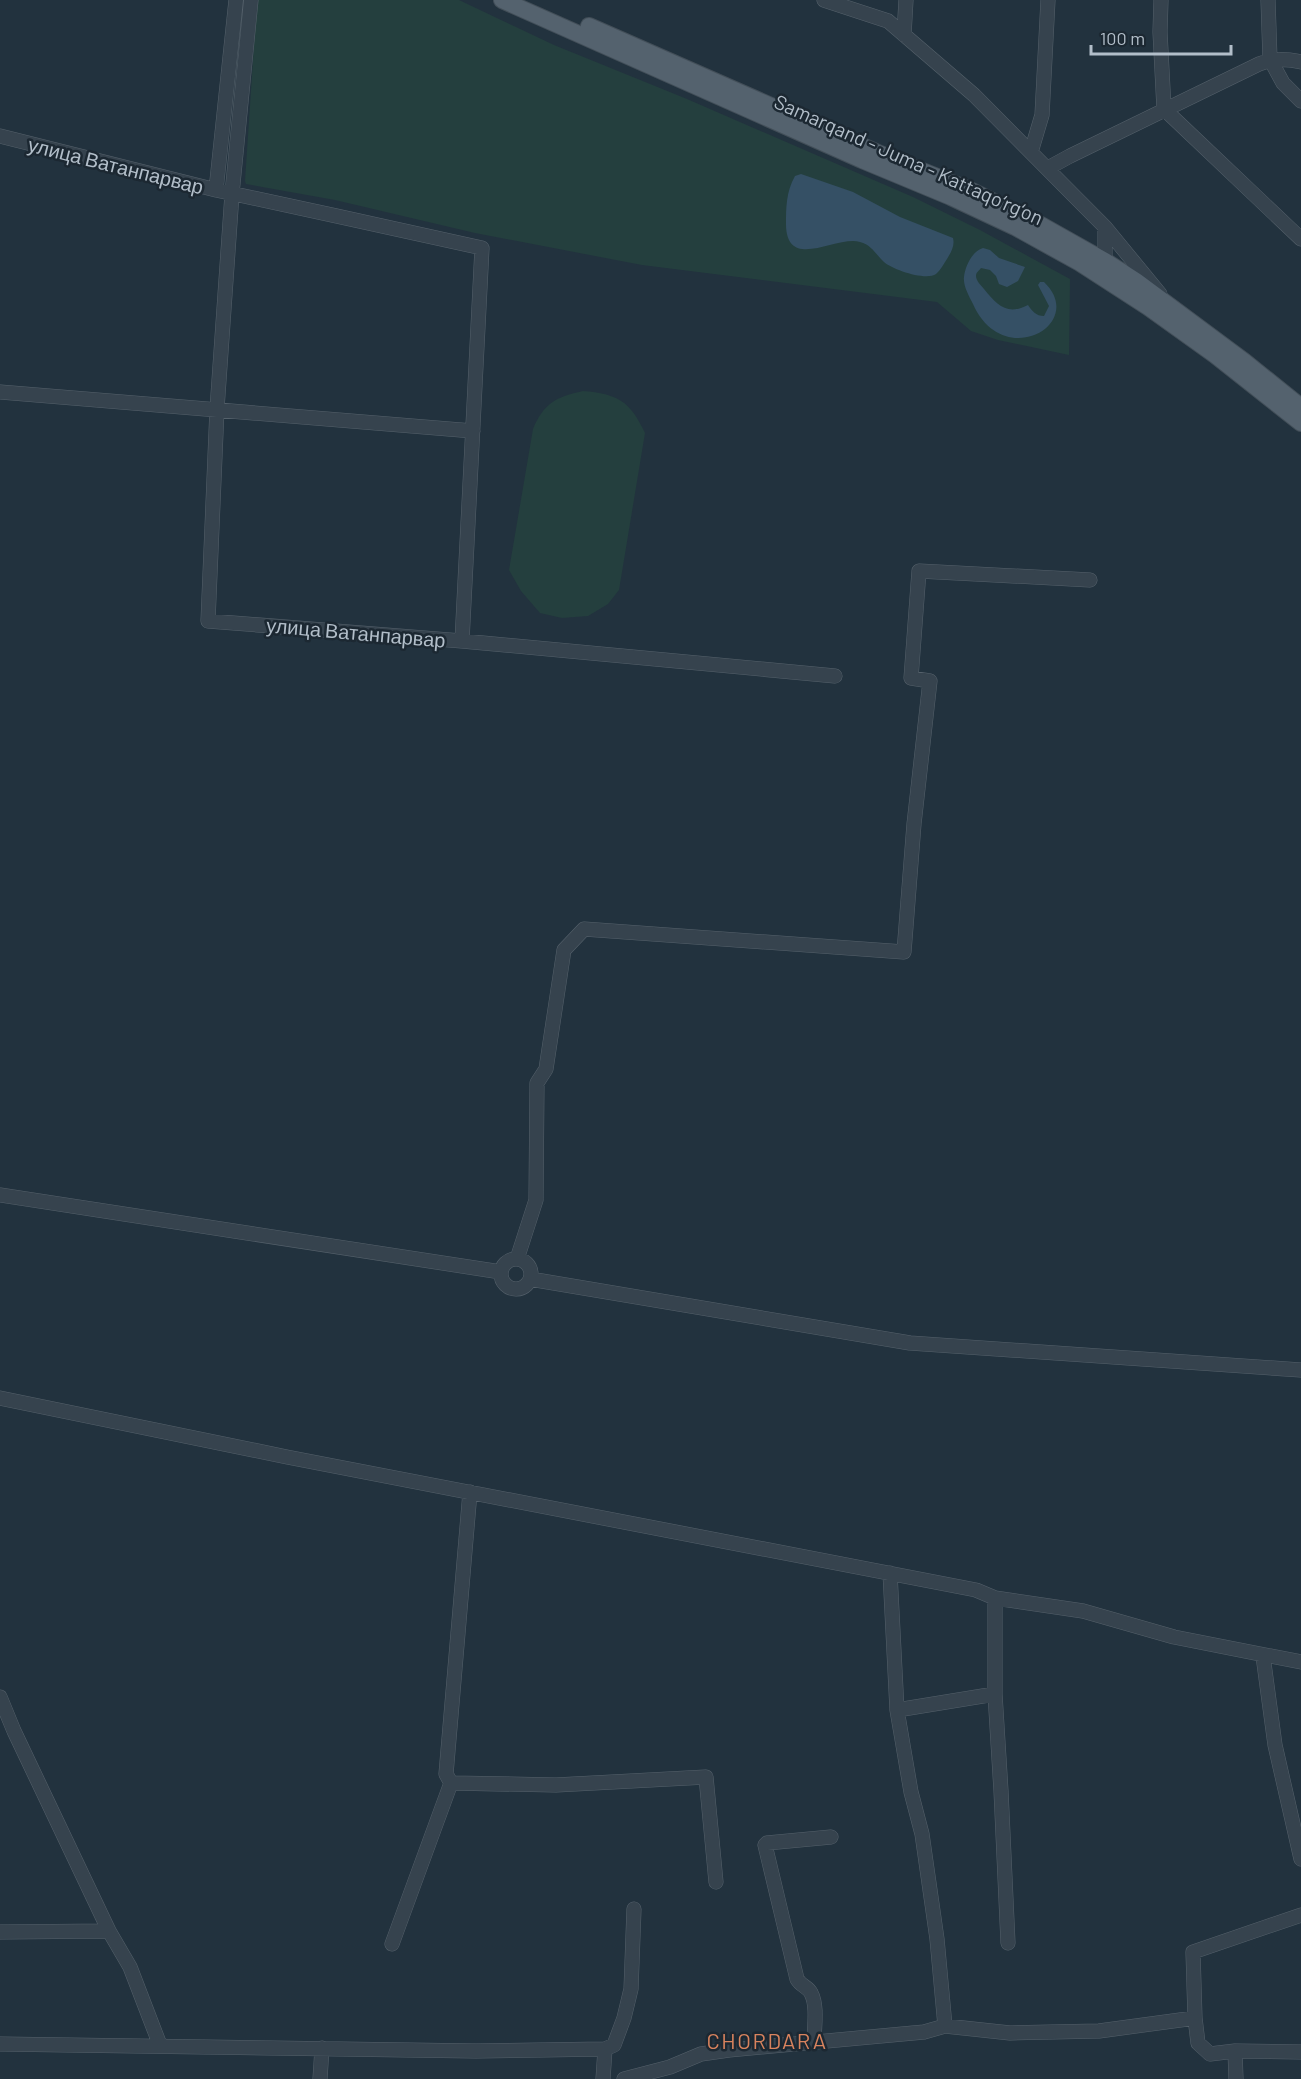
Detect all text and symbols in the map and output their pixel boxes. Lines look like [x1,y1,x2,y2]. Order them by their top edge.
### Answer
scale bar [1091,18,1230,56]
text: 100 m [1100,27,1145,49]
street label: Samarqand - Juma - Kattaqo‘rg‘on [771,89,1047,229]
street label: улица Ватанпарвар [26,132,206,198]
street label: улица Ватанпарвар [265,612,447,652]
district label: CHORDARA [707,2027,827,2053]

